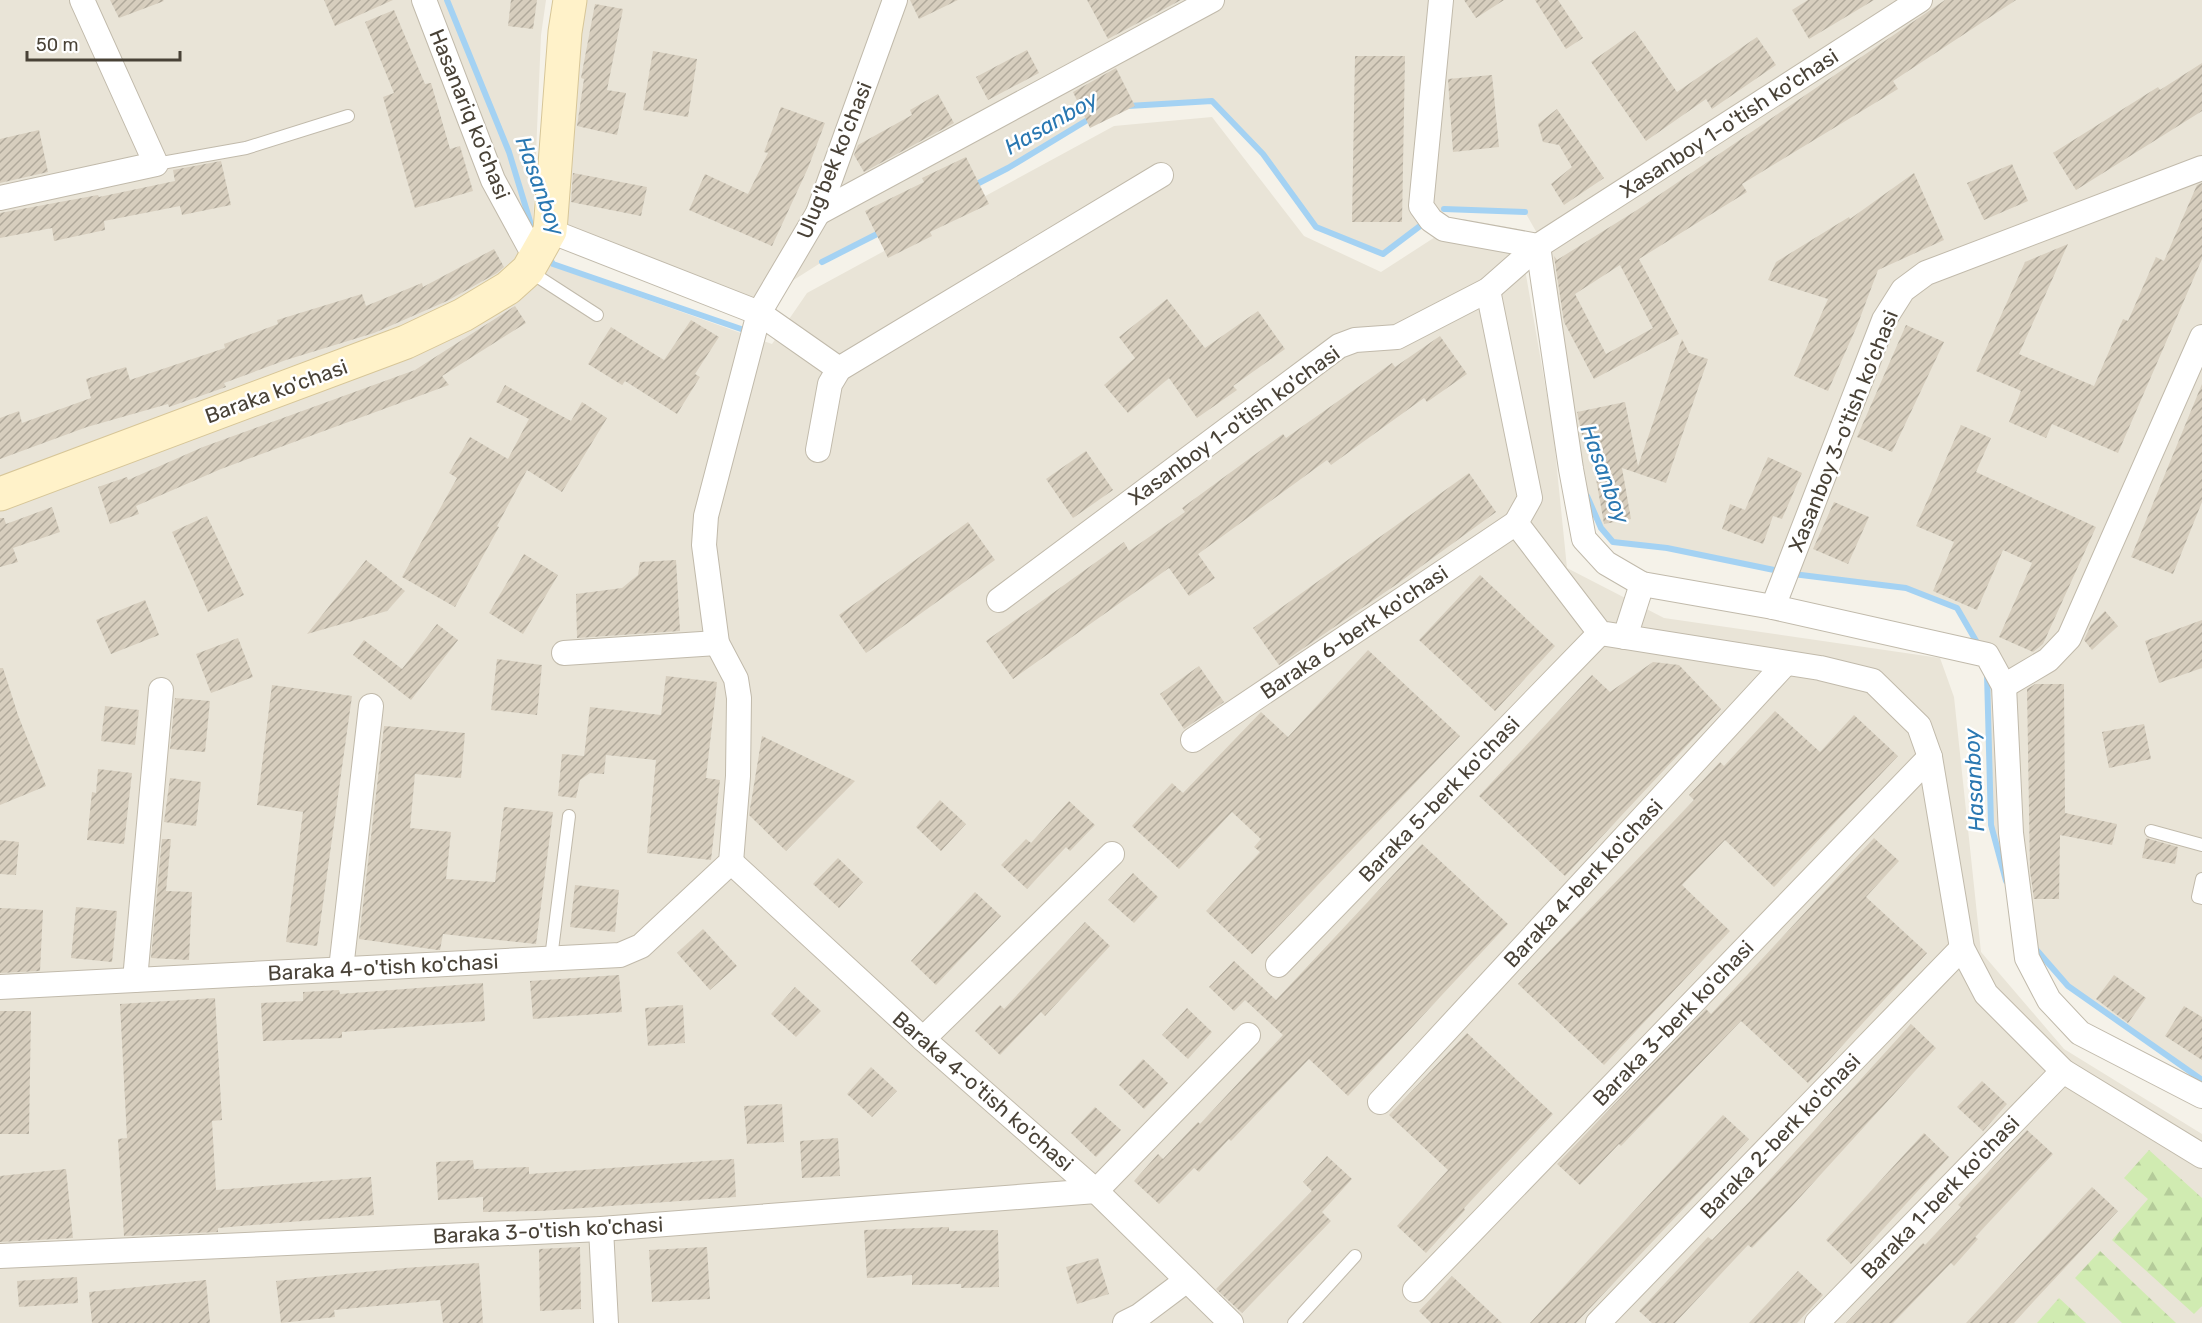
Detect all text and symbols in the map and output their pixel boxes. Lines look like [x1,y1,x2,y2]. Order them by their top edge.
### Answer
scale bar [27,24,180,62]
street label: Hasanariq ko'chasi [424,25,516,203]
text: 50 m [36,34,79,56]
street label: Xasanboy 1-o'tish ko'chasi [1615,43,1843,203]
street label: Ulug'bek ko'chasi [791,78,877,242]
water label: Hasanboy [999,85,1103,161]
water label: Hasanboy [510,133,571,240]
street label: Xasanboy 3-o'tish ko'chasi [1783,307,1903,555]
street label: Xasanboy 1-o'tish ko'chasi [1124,340,1344,510]
street label: Baraka ko'chasi [201,354,351,428]
water label: Hasanboy [1575,421,1636,528]
street label: Baraka 6-berk ko'chasi [1256,560,1452,704]
street label: Baraka 5-berk ko'chasi [1353,711,1525,887]
water label: Hasanboy [1958,727,1990,832]
street label: Baraka 4-berk ko'chasi [1498,794,1668,972]
street label: Baraka 3-berk ko'chasi [1587,935,1759,1111]
street label: Baraka 4-o'tish ko'chasi [267,948,499,986]
street label: Baraka 4-o'tish ko'chasi [888,1006,1078,1176]
street label: Baraka 2-berk ko'chasi [1695,1048,1865,1224]
street label: Baraka 1-berk ko'chasi [1856,1110,2024,1284]
street label: Baraka 3-o'tish ko'chasi [432,1211,664,1249]

